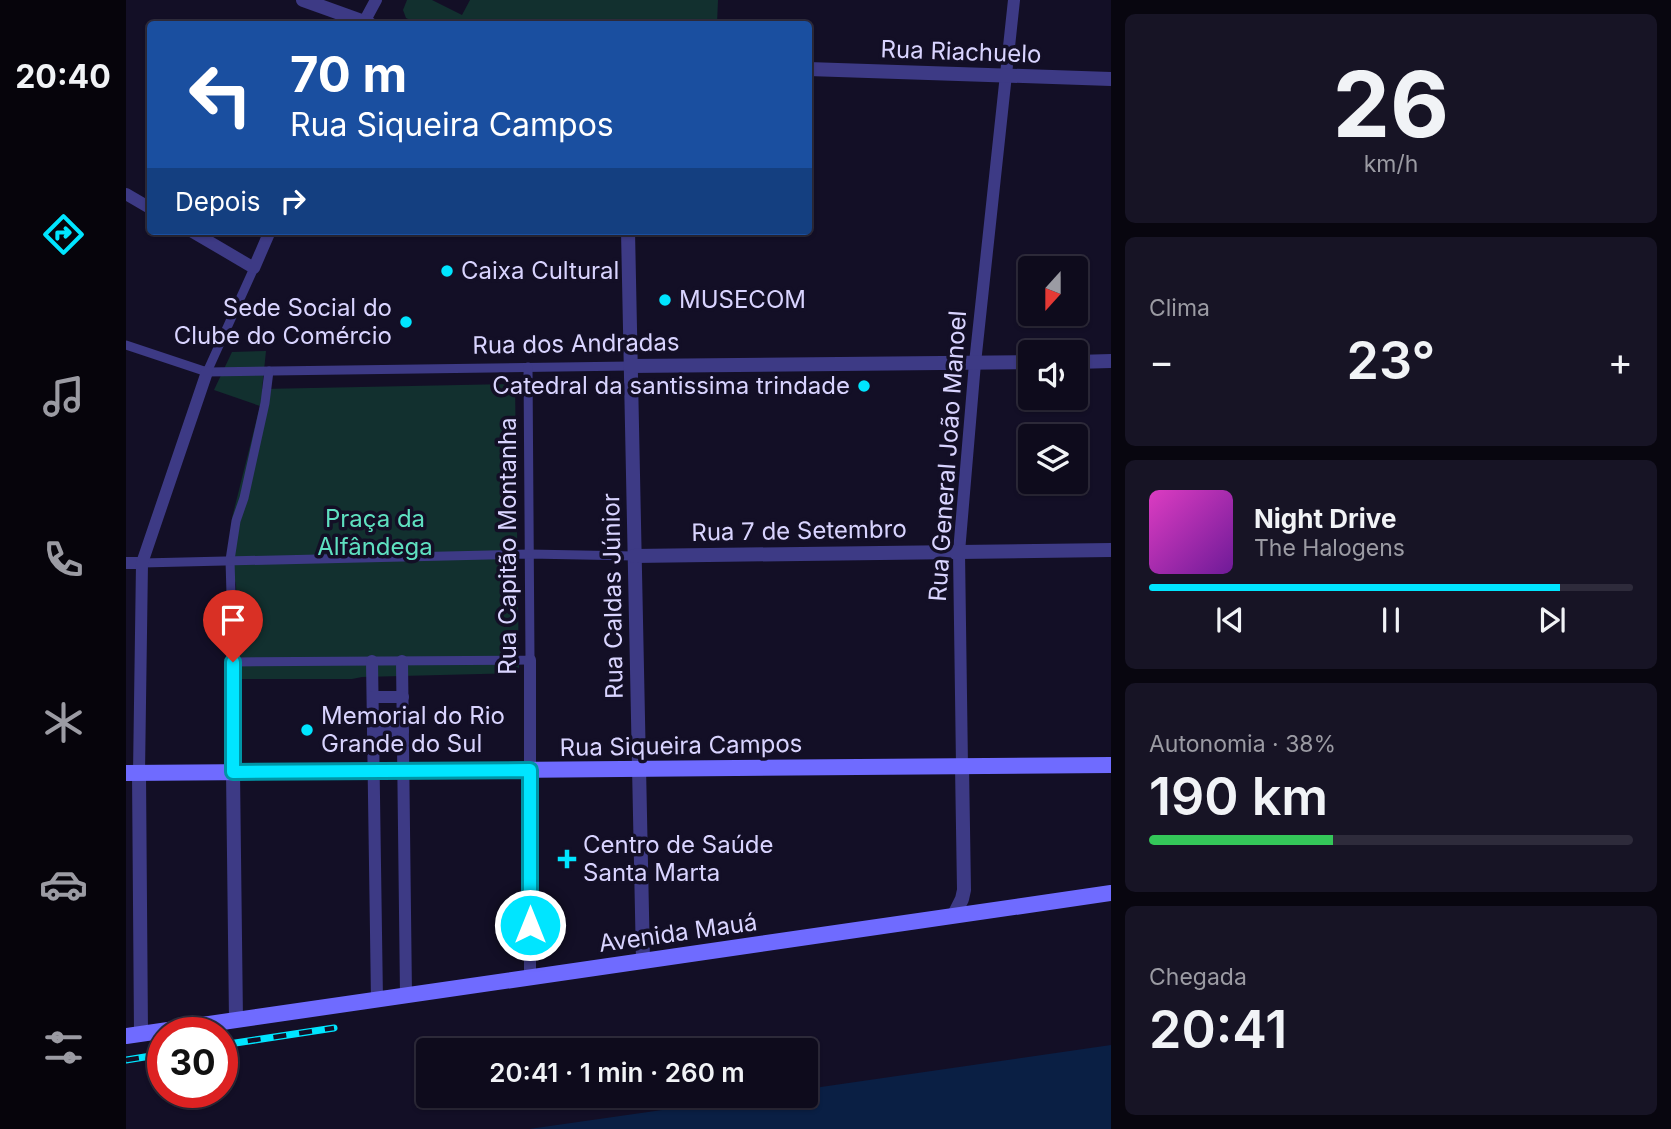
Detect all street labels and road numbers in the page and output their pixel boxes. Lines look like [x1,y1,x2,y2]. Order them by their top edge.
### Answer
street label: Rua Riachuelo [880,34,1042,69]
street label: Rua General João Manoel [923,310,972,602]
street label: Rua dos Andradas [472,327,680,360]
street label: Rua Capitão Montanha [493,417,522,675]
street label: Rua Caldas Júnior [596,493,629,699]
street label: Rua 7 de Setembro [691,514,907,547]
street label: Rua Siqueira Campos [559,729,803,762]
street label: Avenida Mauá [597,907,759,958]

